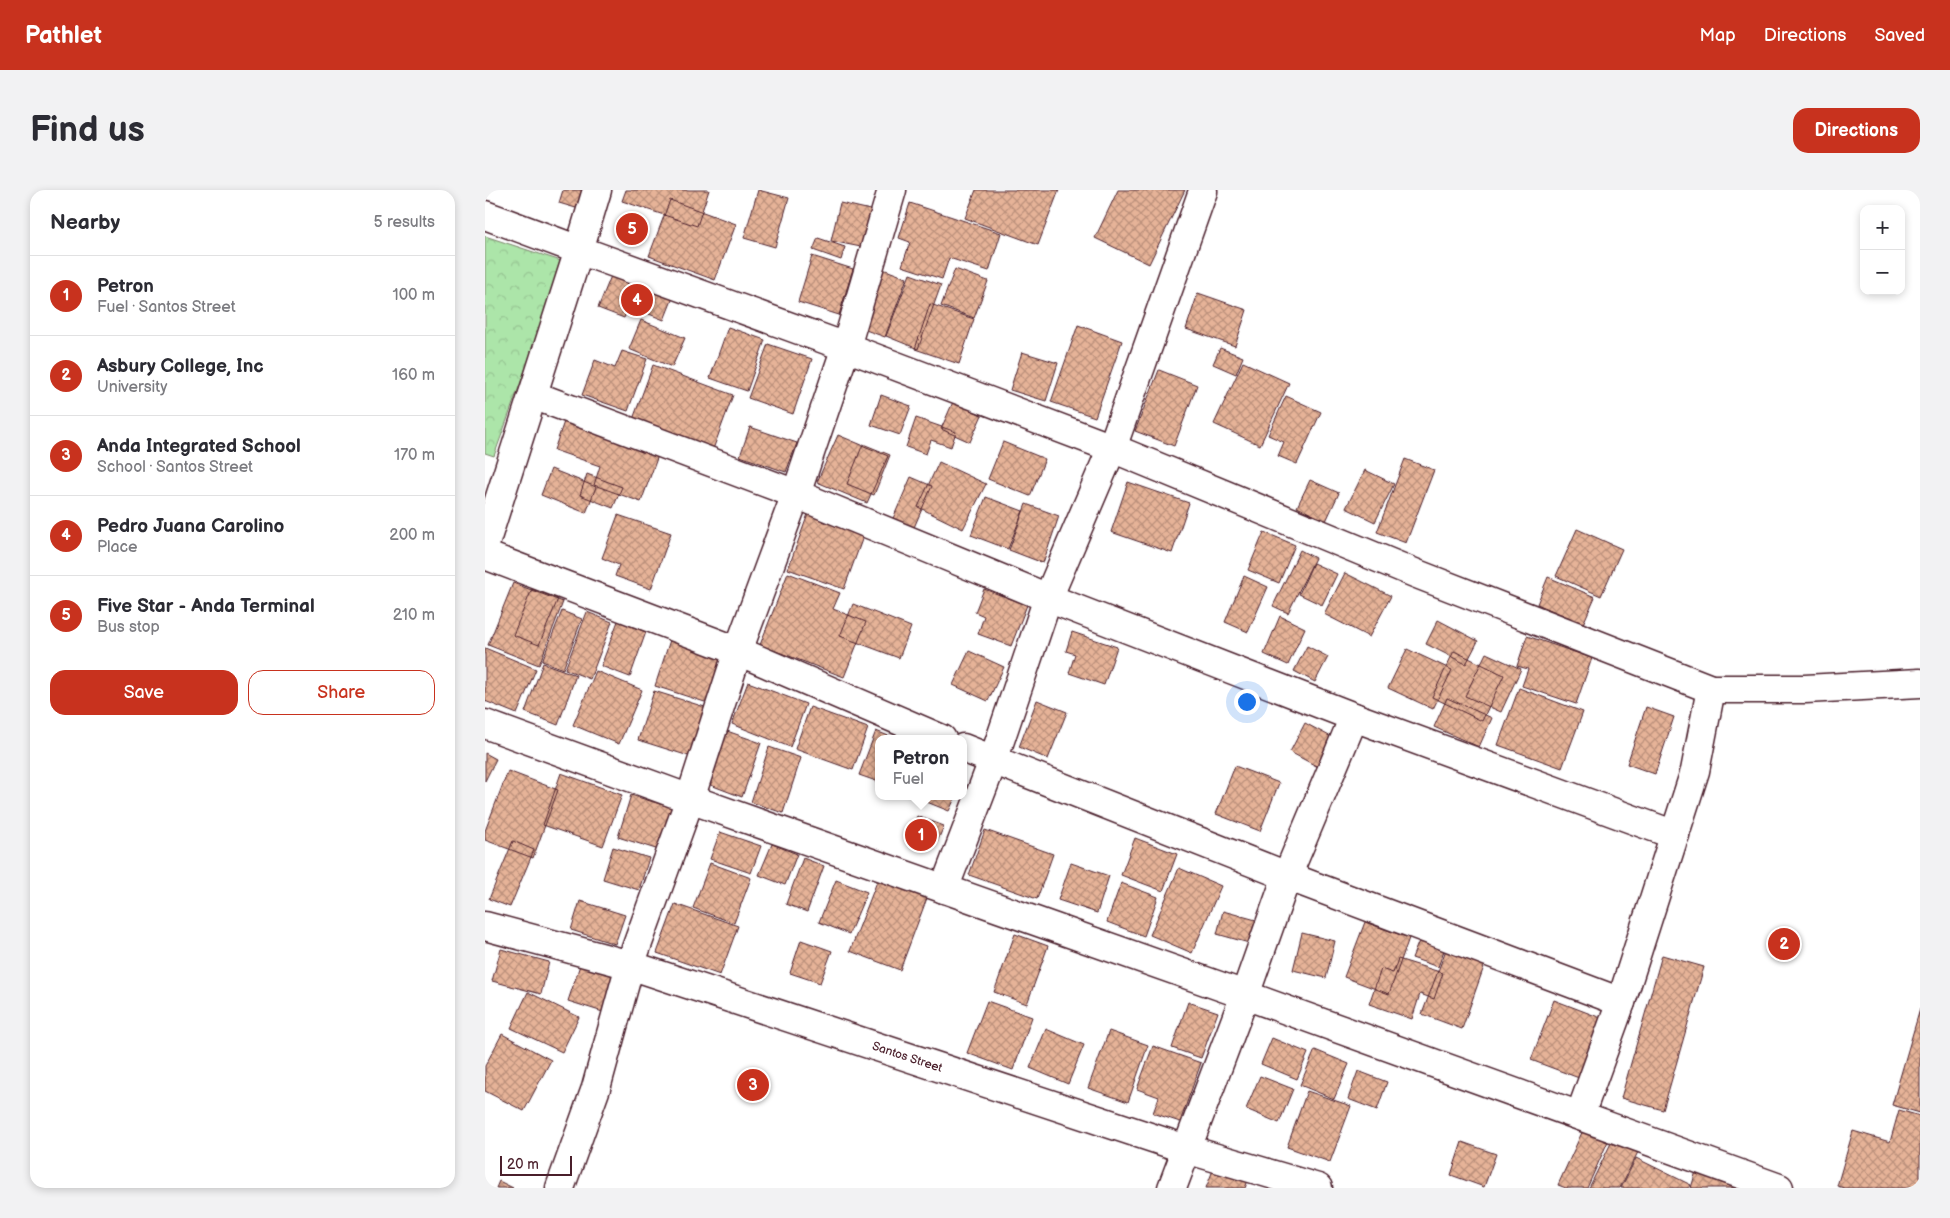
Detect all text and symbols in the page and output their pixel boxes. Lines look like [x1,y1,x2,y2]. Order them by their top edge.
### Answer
text: Pathlet [25,21,102,50]
text: Map [1700,25,1736,46]
text: Directions [1764,25,1846,46]
text: Saved [1874,25,1925,46]
button: Directions [1793,108,1920,153]
text: Find us [30,109,145,152]
map controls [1860,205,1905,295]
button: + [1860,205,1905,250]
text: Nearby [50,210,120,235]
pin: 5 [616,210,648,248]
text: 5 results [373,213,435,232]
button: − [1860,250,1905,295]
text: Petron [97,275,154,298]
pin: 4 [621,281,653,319]
text: 1 [63,286,69,305]
text: 100 m [392,286,435,305]
text: Fuel · Santos Street [97,298,236,317]
text: Asbury College, Inc [97,355,264,378]
text: 2 [61,366,71,385]
text: 160 m [392,366,435,385]
text: University [97,378,168,397]
text: Anda Integrated School [97,435,301,458]
text: 3 [61,446,71,465]
text: 170 m [394,446,435,465]
text: School · Santos Street [97,458,253,477]
text: Pedro Juana Carolino [97,515,284,538]
text: 4 [61,526,71,545]
text: 200 m [389,526,435,545]
text: Place [97,538,138,557]
text: Five Star - Anda Terminal [97,595,315,618]
text: 5 [61,606,71,625]
text: 210 m [393,606,435,625]
text: Bus stop [97,618,160,637]
button: Save [50,670,238,715]
button: Share [248,670,435,715]
your location [1234,689,1260,715]
popup [875,735,967,800]
text: Petron [893,747,949,770]
text: Fuel [893,770,924,789]
pin: 1 [905,816,937,854]
pin: 2 [1768,925,1800,963]
street label: Santos Street [870,1038,945,1075]
pin: 3 [737,1066,769,1104]
scale bar [500,1153,573,1176]
text: 20 m [507,1156,539,1173]

